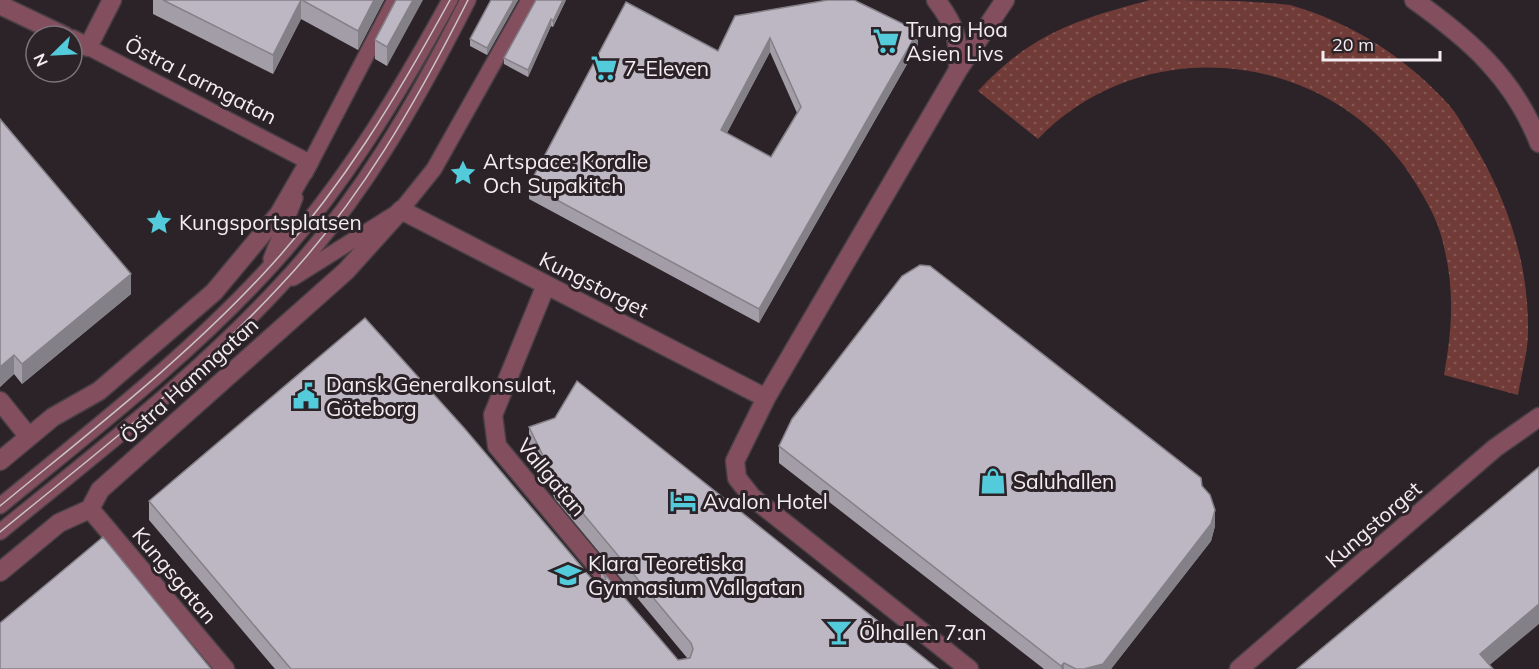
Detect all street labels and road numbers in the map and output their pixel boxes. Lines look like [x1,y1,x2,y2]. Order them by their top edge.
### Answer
street label: Östra Larmgatan [121,30,281,130]
street label: Kungstorget [535,245,653,323]
street label: Östra Hamngatan [115,311,263,449]
street label: Vallgatan [512,433,592,521]
street label: Kungstorget [1320,475,1426,573]
street label: Kungsgatan [127,521,223,629]

